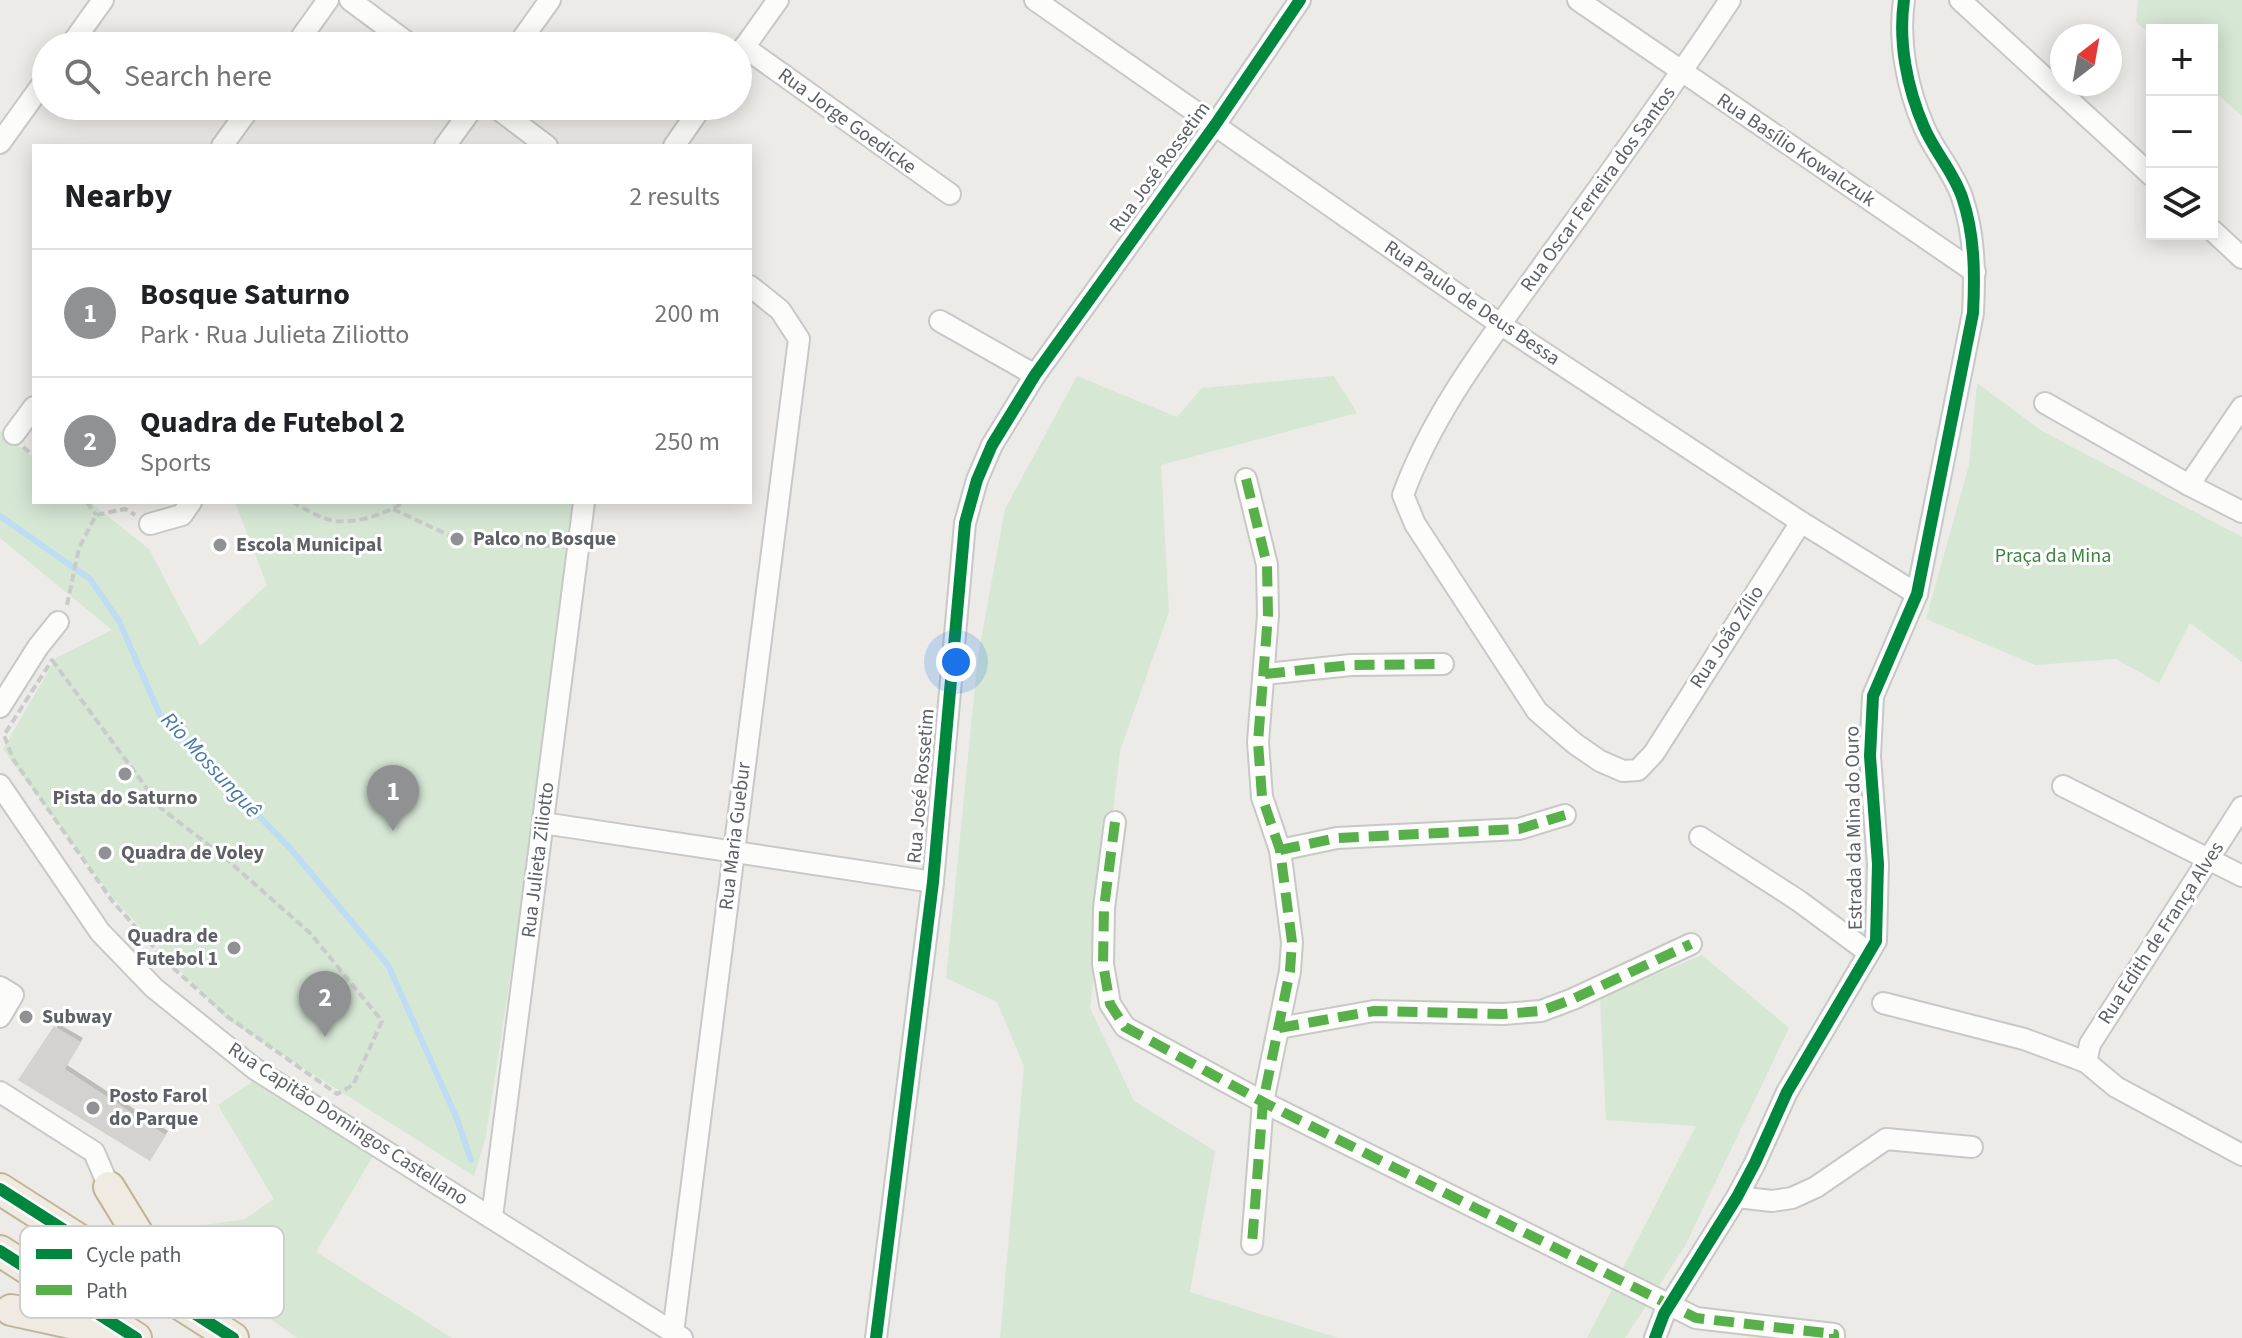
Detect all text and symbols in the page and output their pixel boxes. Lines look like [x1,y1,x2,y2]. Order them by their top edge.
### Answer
north arrow [2050,24,2122,96]
map controls [2146,24,2218,240]
button: + [2146,24,2218,96]
search box [32,32,752,120]
icon: search [60,54,104,98]
text: Search here [124,55,272,98]
street label: Rua Jorge Goedicke [772,61,922,181]
street label: Rua Oscar Ferreira dos Santos [1514,80,1682,298]
street label: Rua Basílio Kowalczuk [1711,86,1881,214]
street label: Rua José Rossetim [1103,96,1217,238]
button: − [2146,96,2218,168]
button: layers [2146,168,2218,240]
text: Nearby [64,172,172,221]
text: 2 results [629,178,720,215]
street label: Rua Paulo de Deus Bessa [1378,234,1566,372]
text: Bosque Saturno [140,273,350,316]
text: 1 [83,295,97,332]
text: 200 m [654,295,720,332]
text: Park · Rua Julieta Ziliotto [140,316,409,353]
text: Quadra de Futebol 2 [140,401,405,444]
text: 2 [83,423,97,460]
text: 250 m [654,423,720,460]
text: Sports [140,444,211,481]
place label: Palco no Bosque [473,525,616,553]
marker: Palco no Bosque [448,530,466,548]
place label: Escola Municipal [236,531,382,559]
marker: Escola Municipal [211,536,229,554]
park label: Praça da Mina [1995,542,2111,570]
street label: Rua João Zílio [1683,580,1771,694]
your location [936,642,976,682]
water label: Rio Mossunguê [153,705,269,825]
street label: Rua José Rossetim [900,707,942,865]
street label: Estrada da Mina do Ouro [1838,726,1870,930]
street label: Rua Maria Guebur [712,760,758,912]
marker: Pista do Saturno [116,765,134,783]
pin: 1 [367,765,419,831]
street label: Rua Julieta Ziliotto [515,780,561,940]
place label: Pista do Saturno [52,784,198,812]
street label: Rua Edith de França Alves [2091,836,2231,1030]
place label: Quadra de Voley [121,839,265,867]
marker: Quadra de Voley [96,844,114,862]
place label: Quadra de Futebol 1 [127,922,218,973]
marker: Quadra de Futebol 1 [225,939,243,957]
pin: 2 [299,971,351,1037]
place label: Subway [42,1003,113,1031]
marker: Subway [17,1008,35,1026]
street label: Rua Capitão Domingos Castellano [222,1036,474,1212]
place label: Posto Farol do Parque [109,1082,207,1133]
marker: Posto Farol do Parque [84,1099,102,1117]
legend [20,1226,284,1318]
text: Cycle path [86,1239,182,1271]
text: Path [86,1275,128,1307]

